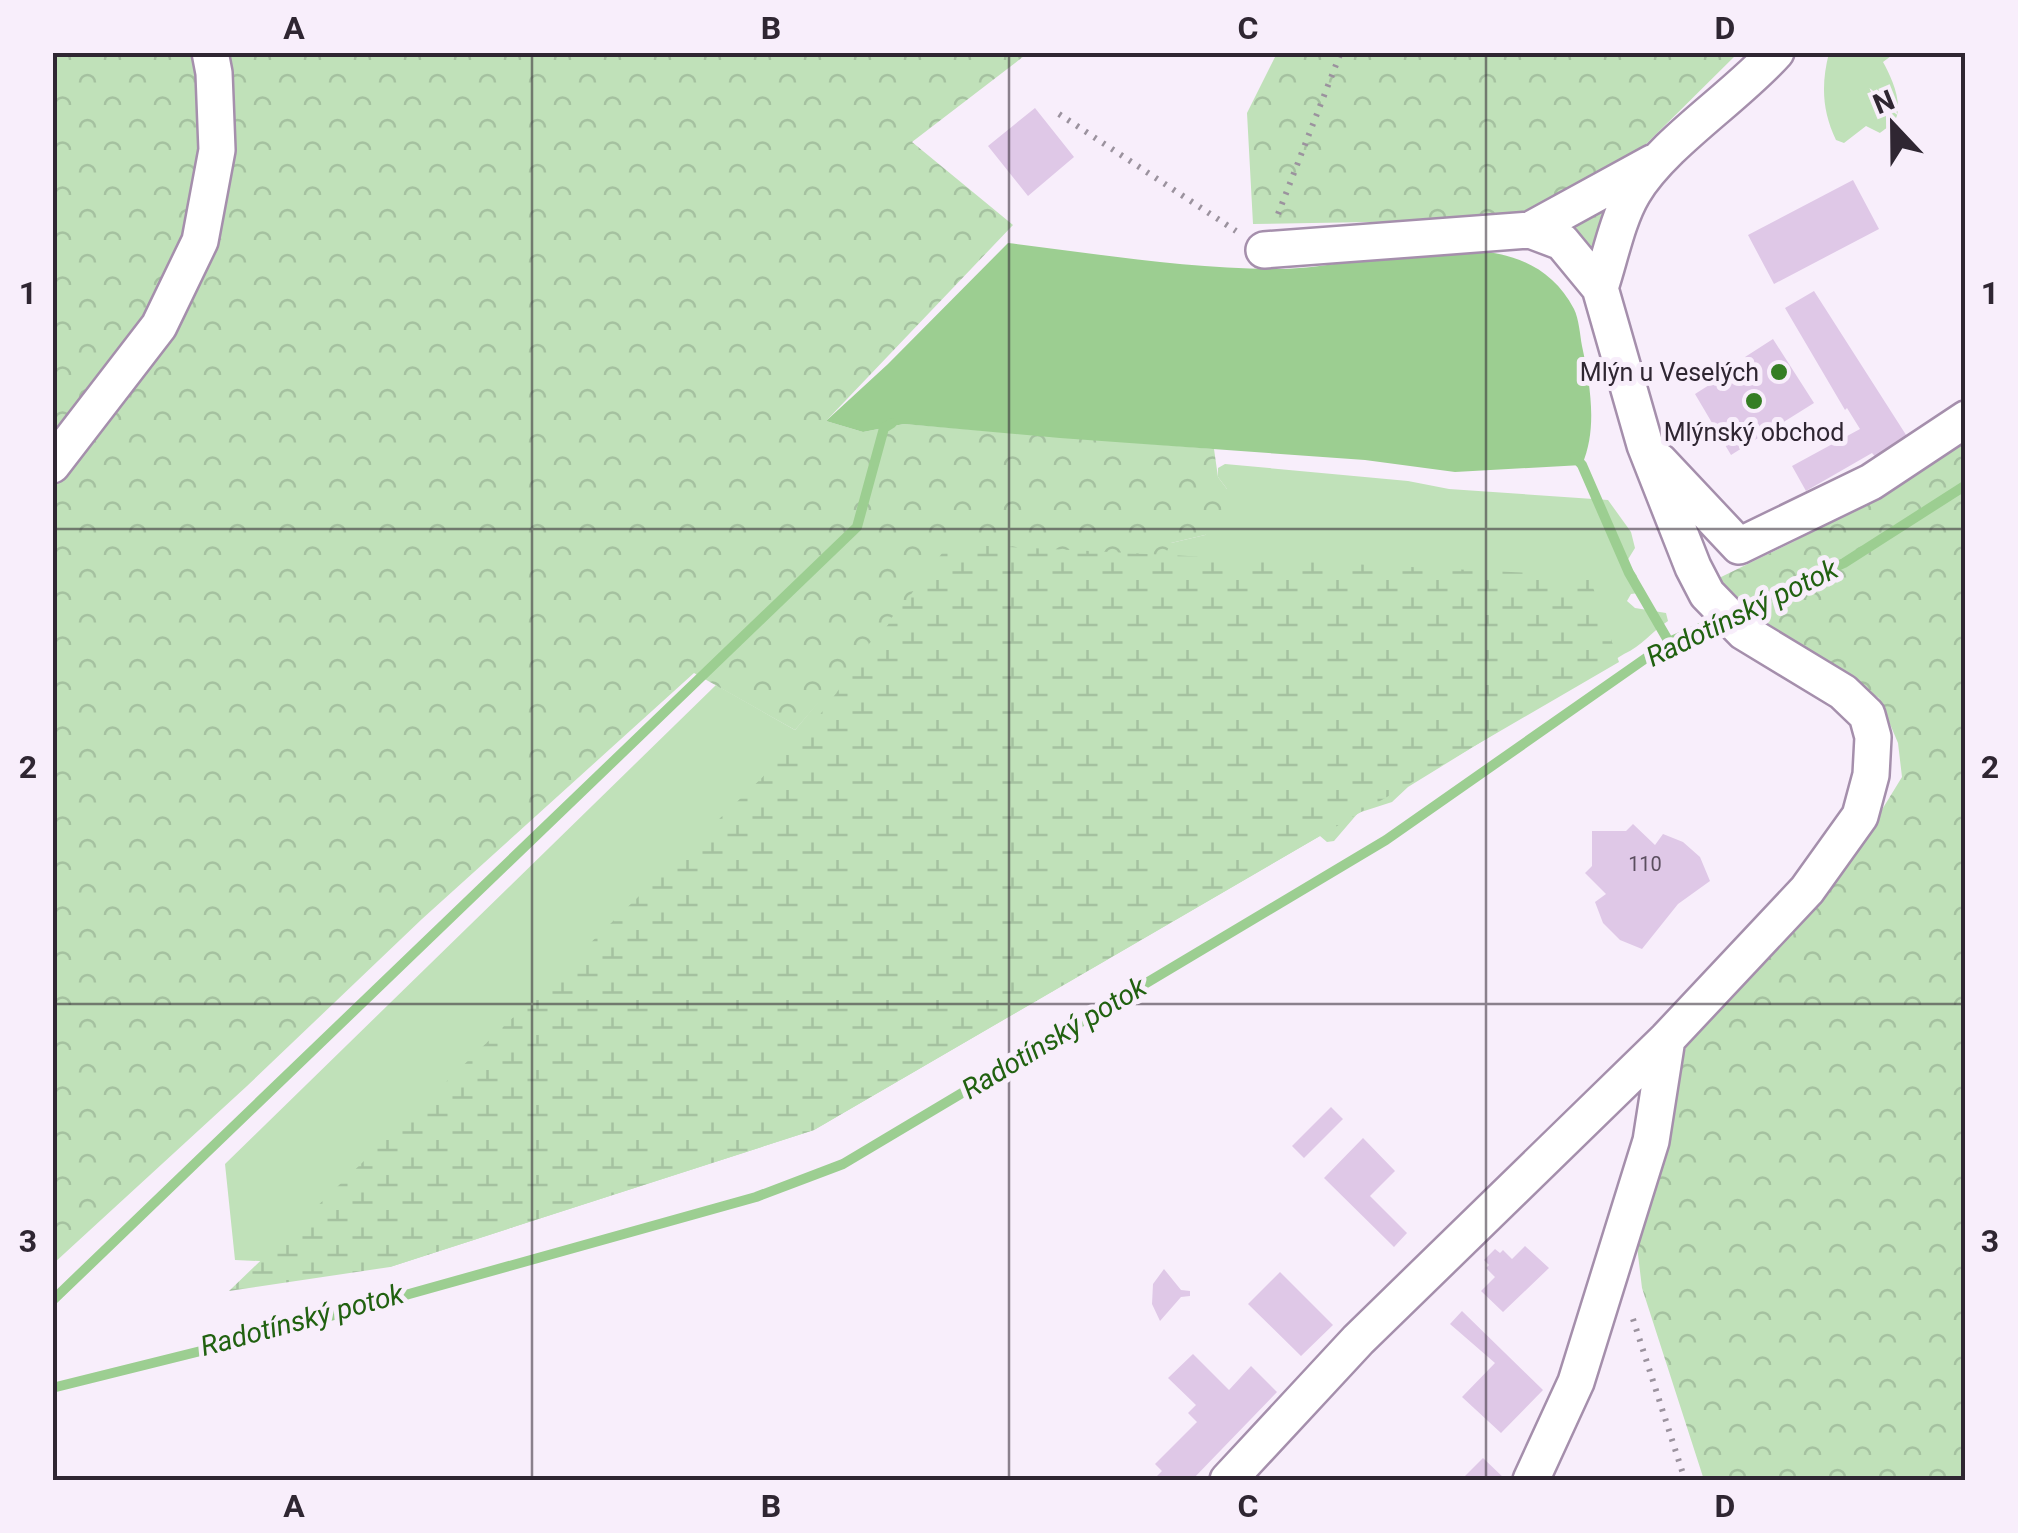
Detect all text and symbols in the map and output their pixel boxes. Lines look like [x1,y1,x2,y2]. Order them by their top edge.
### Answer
text: A [283,9,305,47]
text: B [761,9,781,47]
text: C [1238,9,1258,47]
text: D [1715,9,1735,47]
north arrow [1843,75,1943,175]
text: N [1868,83,1899,121]
text: 1 [19,274,37,312]
text: 1 [1981,274,1999,312]
place label: Mlýn u Veselých [1580,358,1759,387]
marker: Mlýn u Veselých [1768,361,1790,383]
marker: Mlýnský obchod [1743,390,1765,412]
place label: Mlýnský obchod [1664,418,1844,447]
water label: Radotínský potok [1641,552,1844,674]
text: 2 [19,748,37,786]
text: 2 [1981,748,1999,786]
house number: 110 [1628,852,1662,876]
water label: Radotínský potok [956,969,1153,1106]
text: 3 [19,1222,37,1260]
text: 3 [1981,1222,1999,1260]
water label: Radotínský potok [197,1277,408,1363]
text: A [283,1487,305,1525]
text: B [761,1487,781,1525]
text: C [1238,1487,1258,1525]
text: D [1715,1487,1735,1525]

